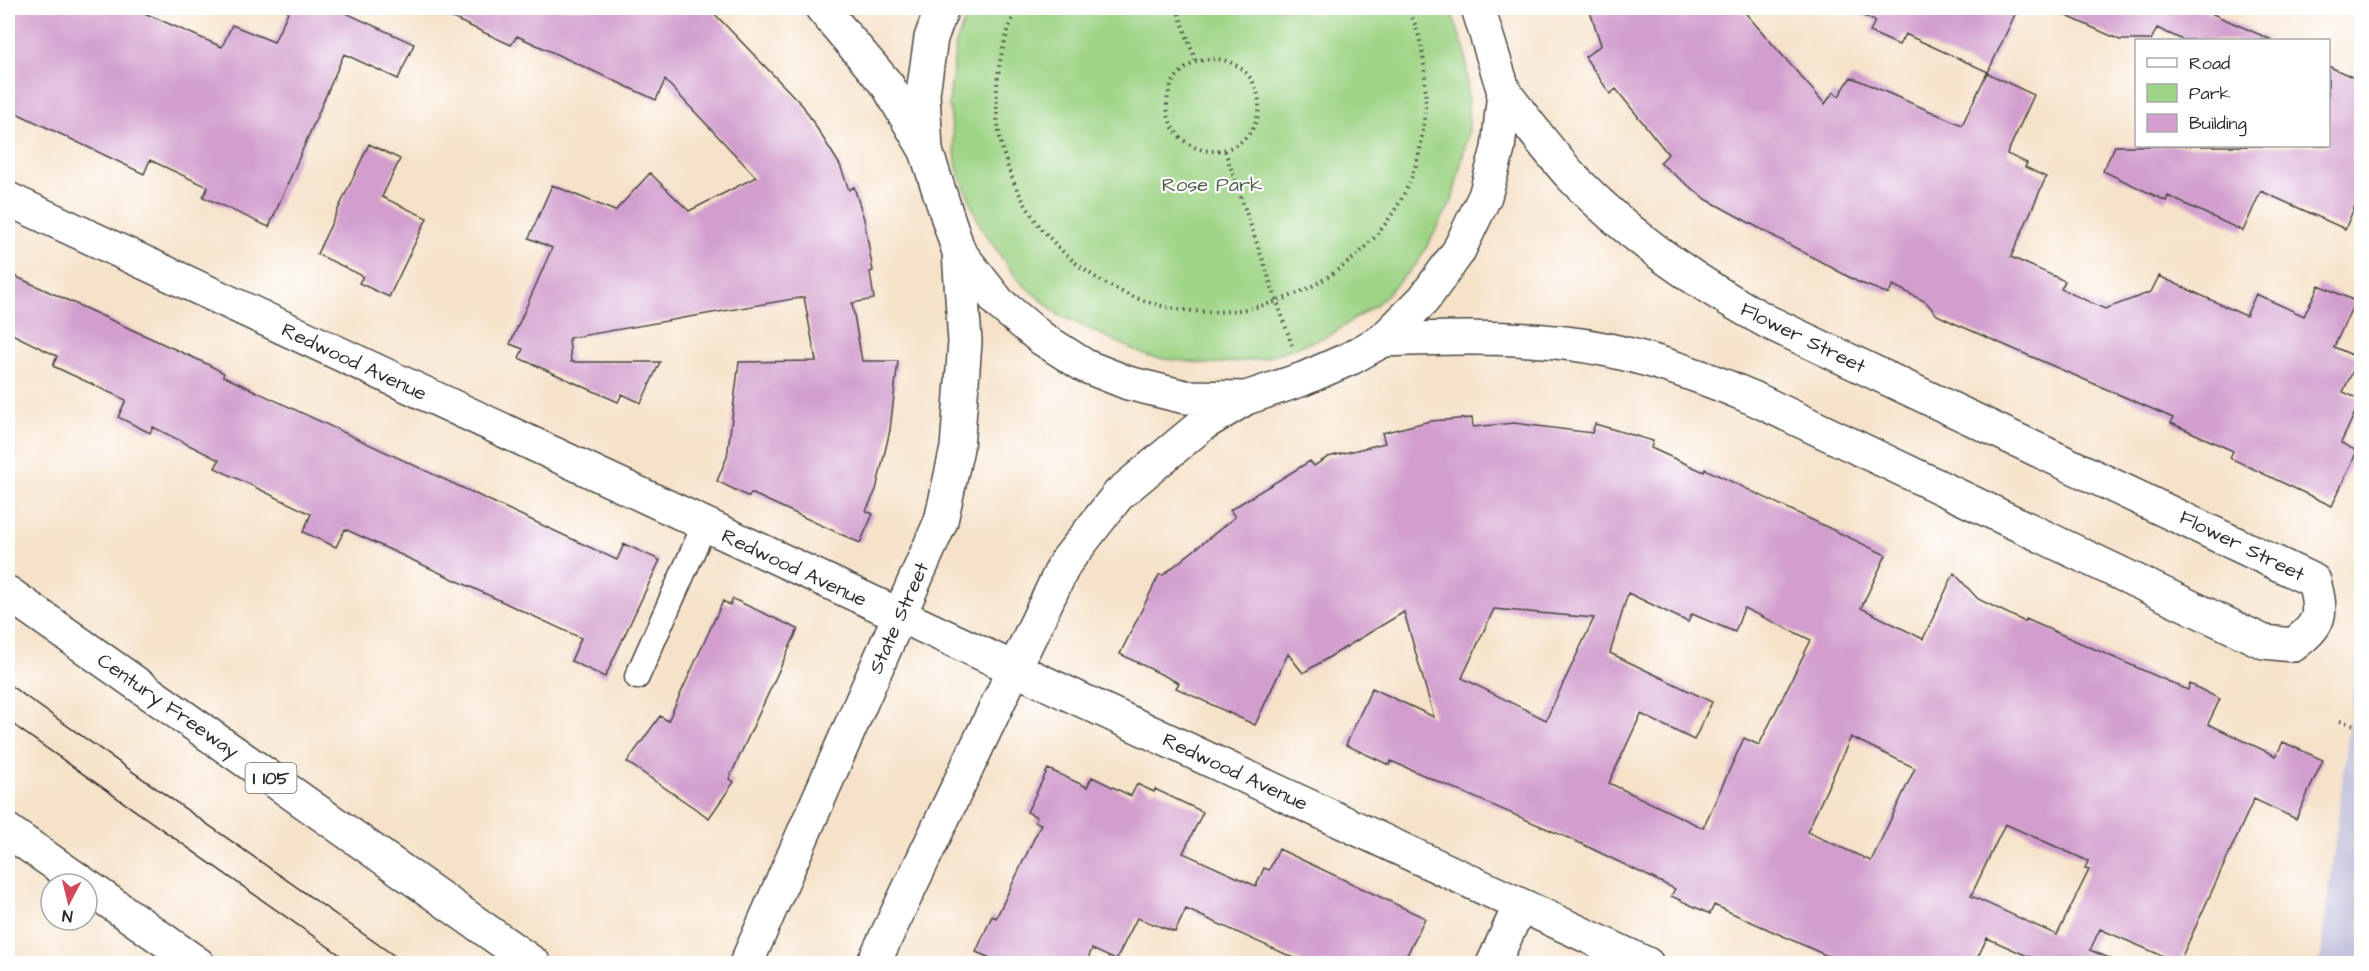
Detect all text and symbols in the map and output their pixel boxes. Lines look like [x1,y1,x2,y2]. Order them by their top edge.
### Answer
legend [2135,39,2330,147]
text: Road [2189,51,2230,76]
text: Park [2189,81,2231,106]
text: Building [2189,111,2247,137]
park label: Rose Park [1162,171,1262,199]
street label: Flower Street [1736,296,1870,380]
street label: Redwood Avenue [277,316,431,408]
street label: Flower Street [2175,504,2309,588]
street label: Redwood Avenue [717,522,871,614]
street label: State Street [862,558,936,678]
street label: Century Freeway [91,647,244,766]
street label: Redwood Avenue [1158,726,1312,818]
road number: I 105 [246,763,296,793]
north arrow [39,872,99,932]
text: N [61,904,74,927]

